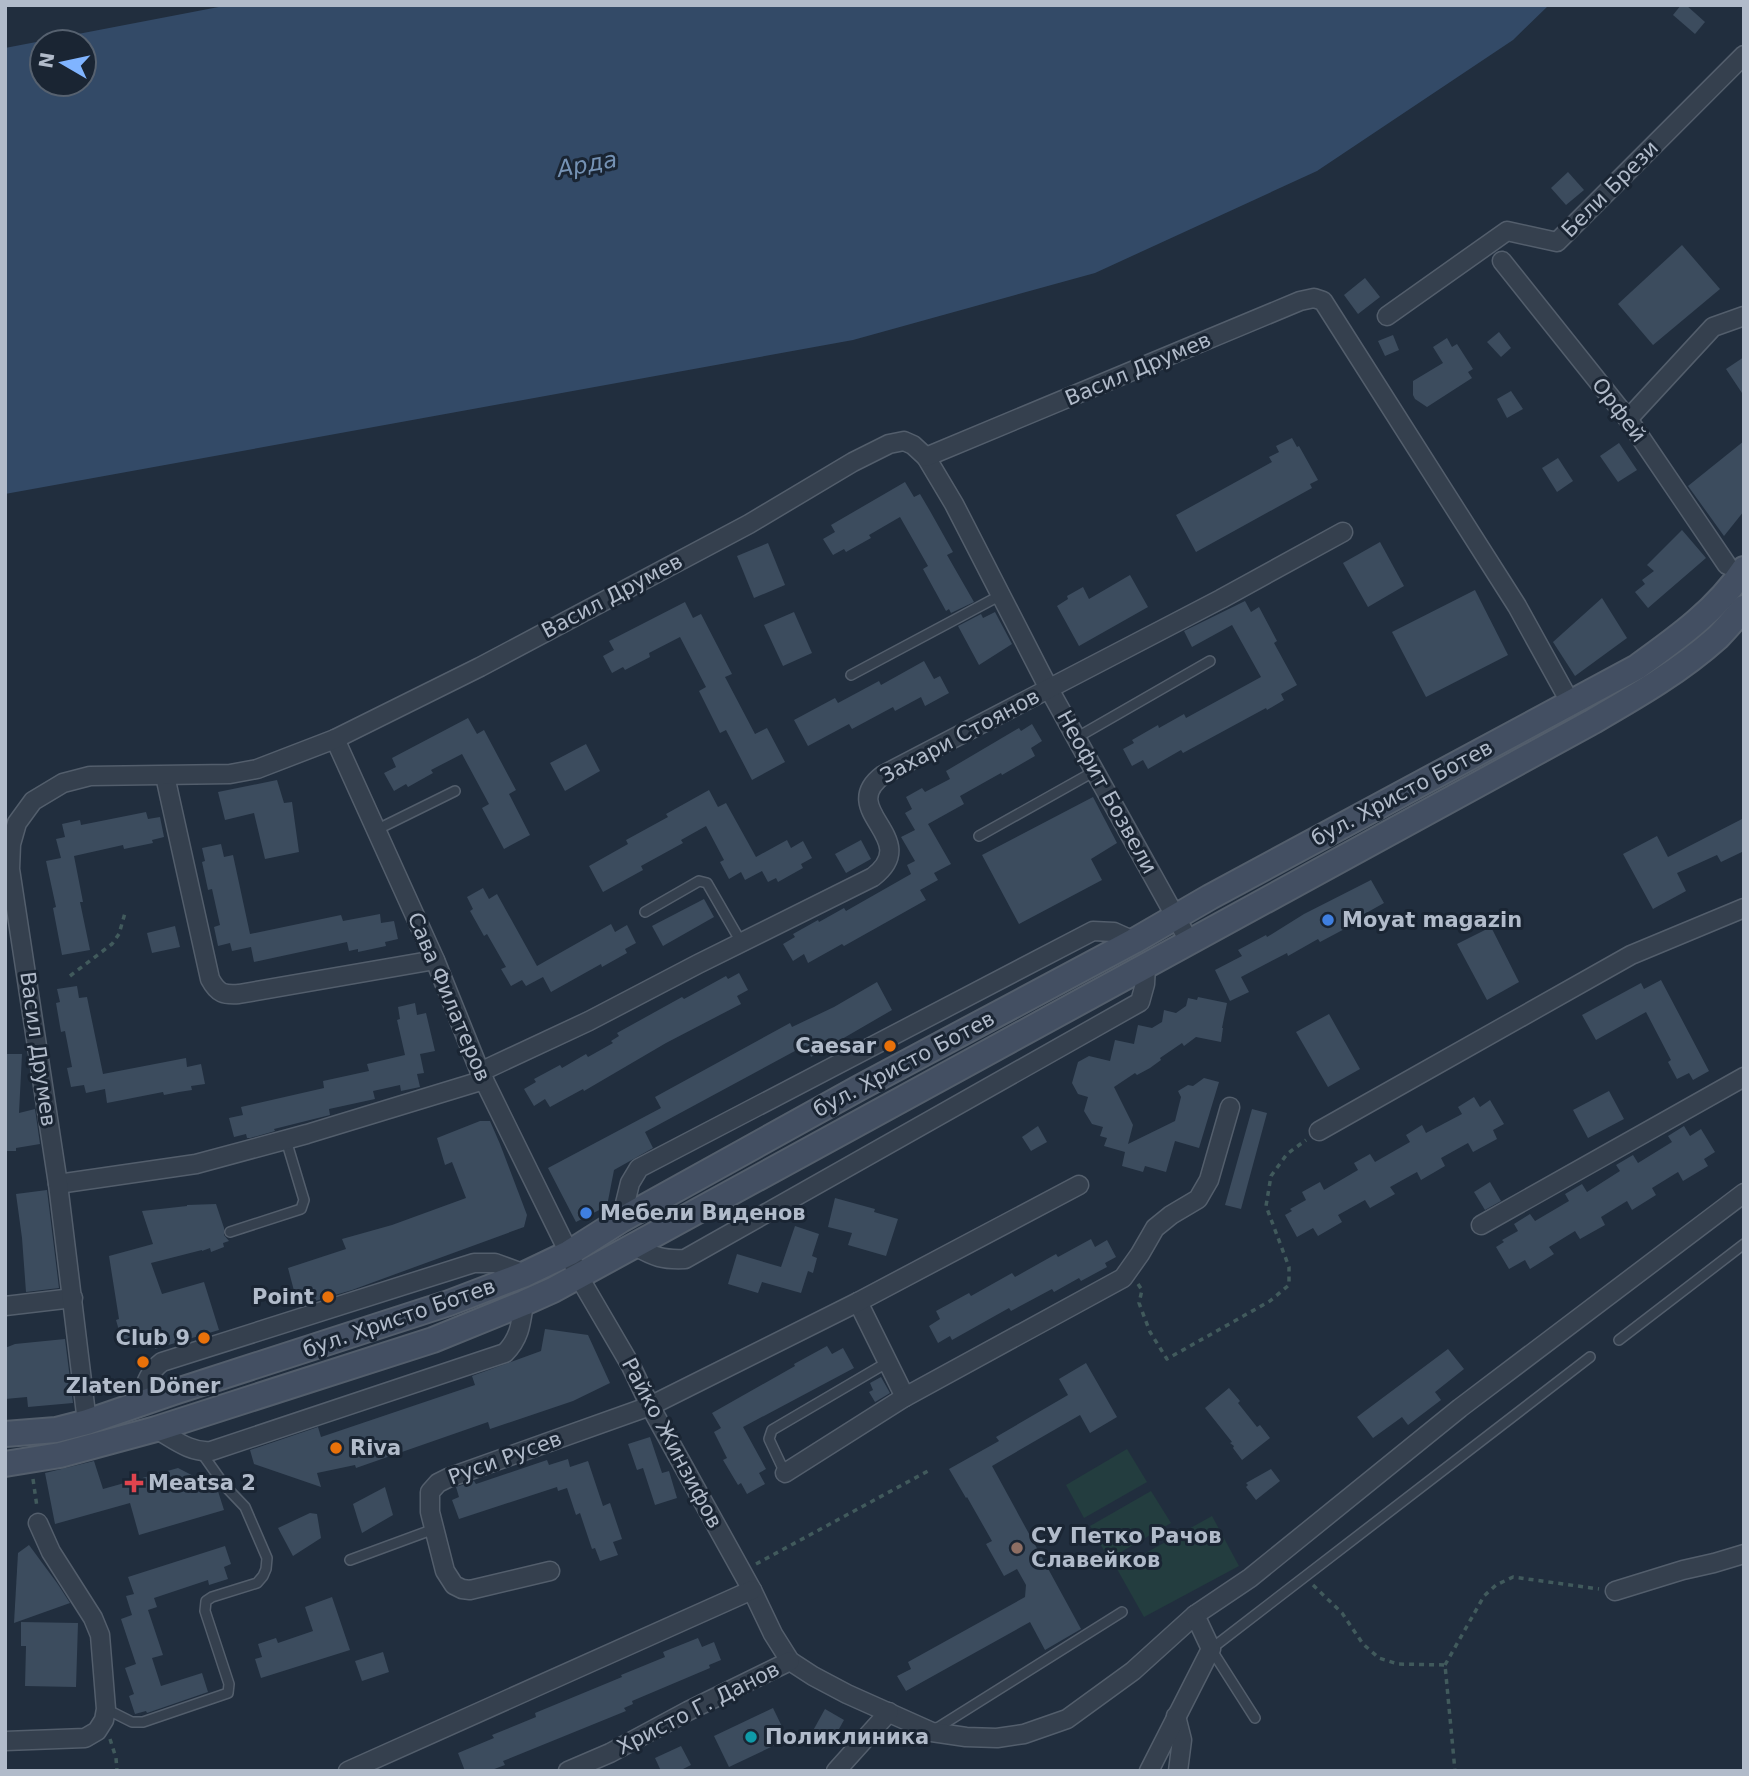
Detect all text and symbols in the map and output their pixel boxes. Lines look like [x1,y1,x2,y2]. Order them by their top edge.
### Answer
north arrow [28,28,98,98]
text: N [34,51,58,70]
street label: Бели Брези [1557,136,1663,242]
water label: Арда [553,146,619,182]
street label: Васил Друмев [1062,328,1214,410]
street label: Орфей [1587,373,1651,447]
street label: Васил Друмев [538,549,686,643]
street label: Захари Стоянов [876,684,1044,788]
street label: Неофит Бозвели [1052,706,1162,878]
street label: бул. Христо Ботев [1307,735,1497,851]
place label: Moyat magazin [1342,908,1522,932]
street label: Сава Филатеров [403,909,495,1085]
marker: Moyat magazin [1320,912,1336,928]
street label: Васил Друмев [15,970,61,1128]
street label: бул. Христо Ботев [809,1006,999,1122]
place label: Caesar [795,1034,877,1058]
marker: Caesar [882,1038,898,1054]
place label: Мебели Виденов [600,1201,806,1225]
marker: Мебели Виденов [578,1205,594,1221]
street label: бул. Христо Ботев [300,1274,498,1362]
place label: Point [252,1285,314,1309]
marker: Point [320,1289,336,1305]
place label: Club 9 [115,1326,190,1350]
marker: Club 9 [196,1330,212,1346]
marker: Zlaten Döner [135,1354,151,1370]
street label: Райко Жинзифов [617,1354,727,1532]
place label: Zlaten Döner [66,1374,221,1398]
street label: Руси Русев [445,1426,565,1490]
place label: Riva [350,1436,401,1460]
marker: Riva [328,1440,344,1456]
place label: Meatsa 2 [148,1471,256,1495]
marker: Meatsa 2 [126,1475,142,1491]
place label: СУ Петко Рачов Славейков [1031,1524,1222,1572]
marker: СУ Петко Рачов Славейков [1009,1540,1025,1556]
street label: Христо Г. Данов [613,1657,783,1759]
place label: Поликлиника [765,1725,929,1749]
marker: Поликлиника [743,1729,759,1745]

